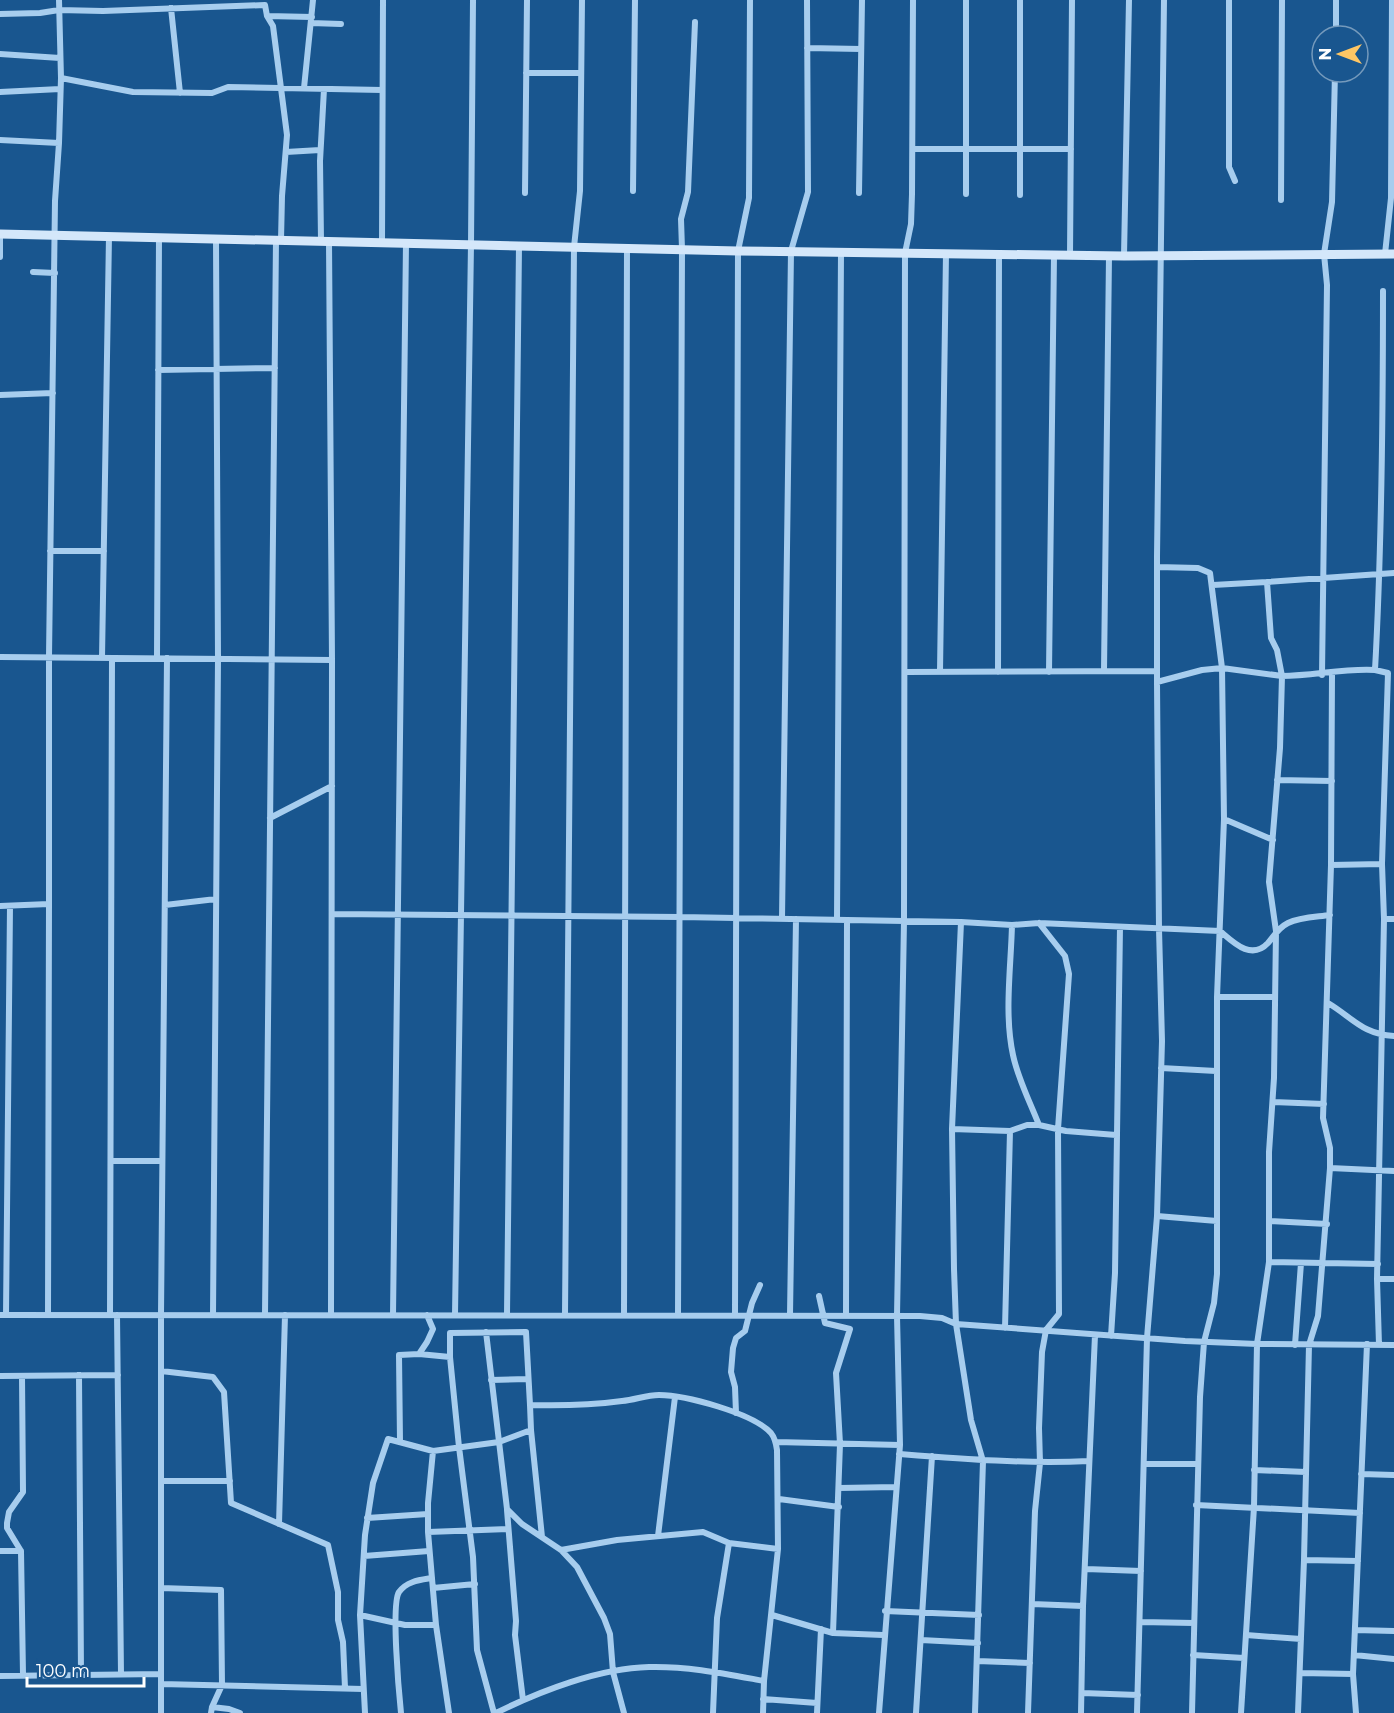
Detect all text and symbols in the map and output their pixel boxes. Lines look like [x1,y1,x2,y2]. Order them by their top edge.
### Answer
north arrow [1310,24,1370,84]
text: N [1316,48,1335,60]
scale bar [27,1650,144,1688]
text: 100 m [36,1660,90,1682]

